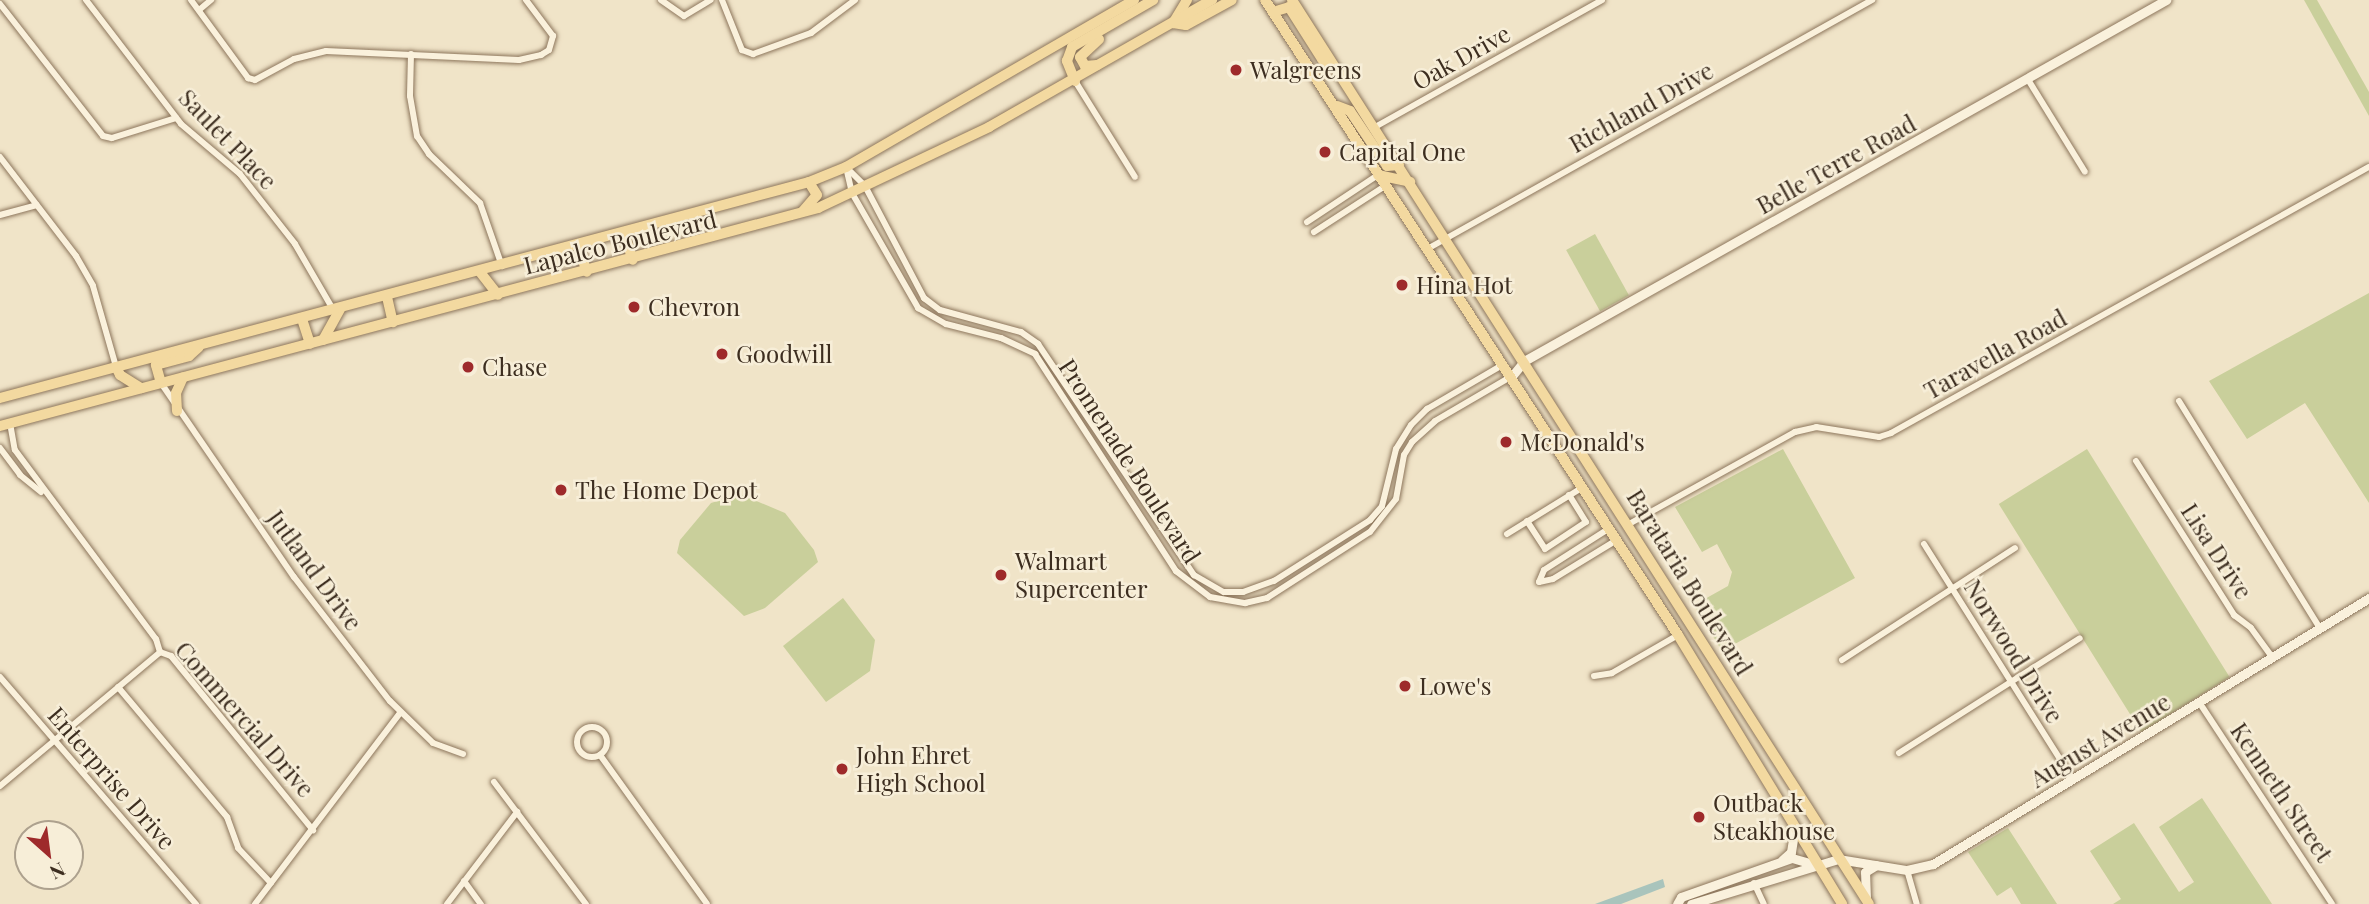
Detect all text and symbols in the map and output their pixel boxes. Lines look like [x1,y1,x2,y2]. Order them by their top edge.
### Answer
street label: Oak Drive [1407,18,1515,96]
place label: Walgreens [1250,56,1362,84]
street label: Richland Drive [1564,56,1718,158]
marker: Walgreens [1228,62,1244,78]
street label: Saulet Place [173,83,283,195]
street label: Belle Terre Road [1751,108,1921,220]
place label: Capital One [1339,138,1466,166]
marker: Capital One [1317,144,1333,160]
street label: Lapalco Boulevard [521,204,719,280]
place label: Hina Hot [1416,271,1513,299]
marker: Hina Hot [1394,277,1410,293]
place label: Chevron [648,293,740,321]
marker: Chevron [626,299,642,315]
street label: Taravella Road [1919,303,2071,405]
place label: Goodwill [736,340,832,368]
marker: Goodwill [714,346,730,362]
place label: Chase [482,353,547,381]
street label: Promenade Boulevard [1053,354,1207,568]
marker: Chase [460,359,476,375]
place label: McDonald's [1520,428,1645,456]
marker: McDonald's [1498,434,1514,450]
place label: The Home Depot [575,476,757,504]
marker: The Home Depot [553,482,569,498]
street label: Barataria Boulevard [1621,484,1759,680]
street label: Lisa Drive [2175,498,2259,604]
street label: Jutland Drive [262,504,368,636]
place label: Walmart Supercenter [1015,547,1148,603]
marker: Walmart Supercenter [993,567,1009,583]
street label: Norwood Drive [1958,574,2070,728]
street label: Commercial Drive [170,635,320,803]
place label: Lowe's [1419,672,1492,700]
marker: Lowe's [1397,678,1413,694]
street label: August Avenue [2024,687,2176,793]
street label: Enterprise Drive [42,701,182,855]
street label: Kenneth Street [2225,717,2339,867]
place label: John Ehret High School [856,741,986,797]
marker: John Ehret High School [834,761,850,777]
place label: Outback Steakhouse [1713,789,1835,845]
marker: Outback Steakhouse [1691,809,1707,825]
north arrow [14,820,84,890]
text: N [46,857,70,886]

